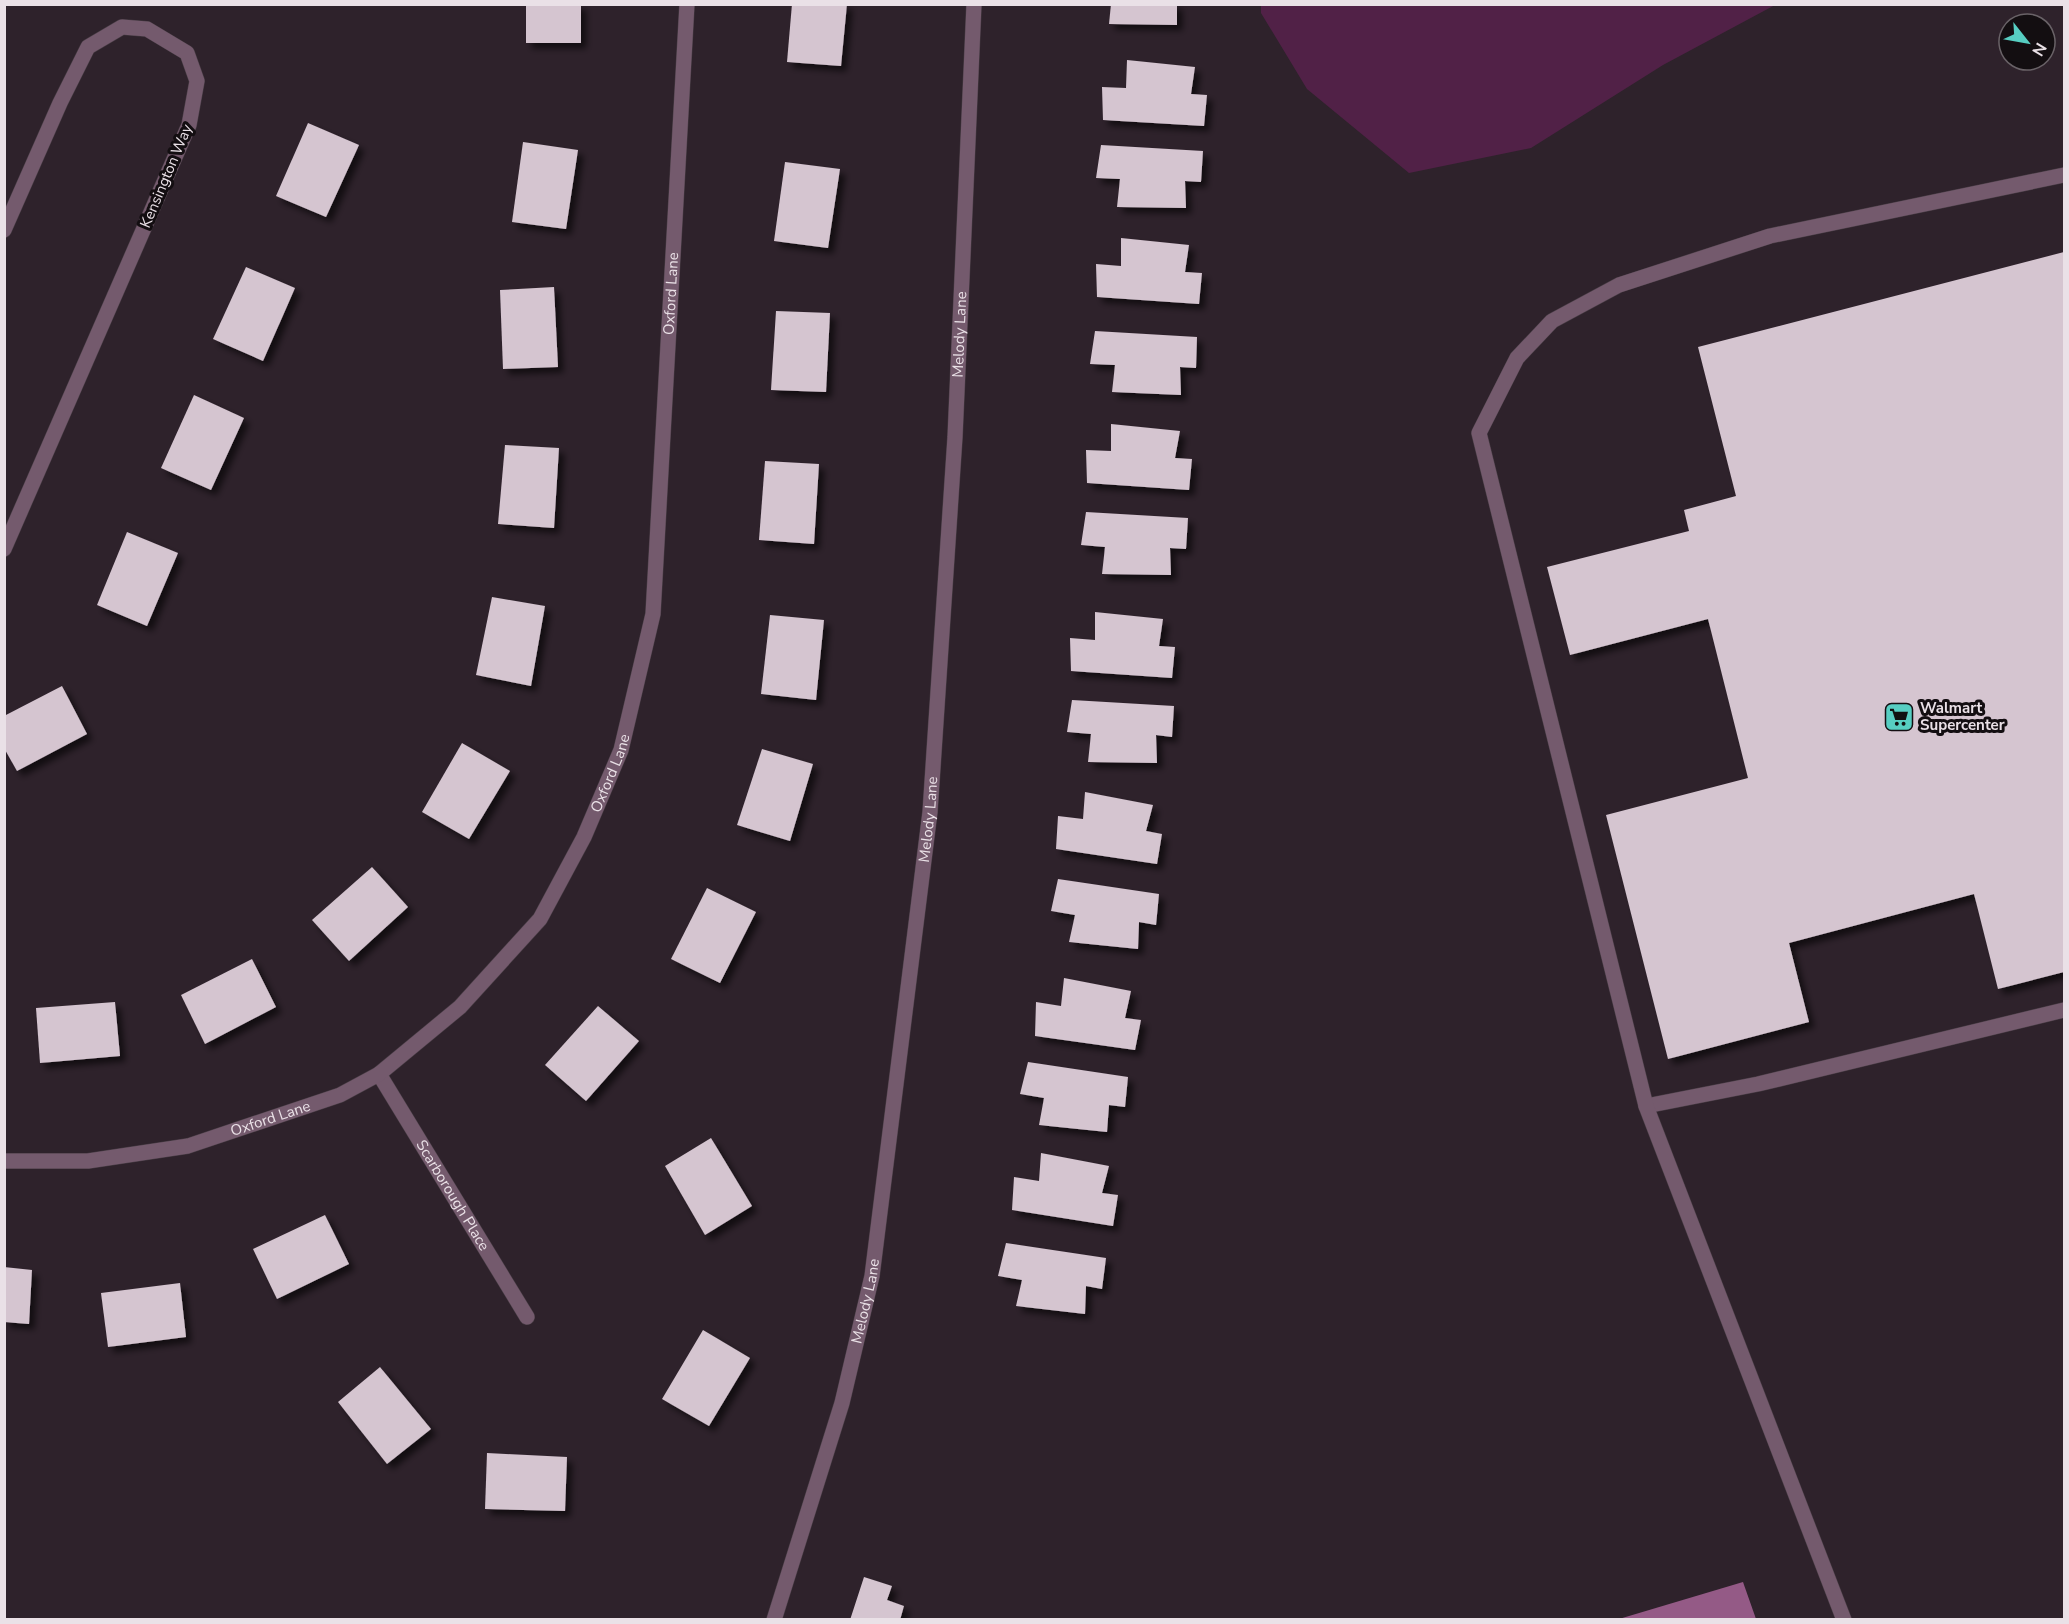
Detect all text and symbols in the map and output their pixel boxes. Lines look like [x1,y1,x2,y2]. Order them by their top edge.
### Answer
north arrow [1997,12,2057,72]
text: N [2026,38,2052,60]
street label: Kensington Way [135,121,197,231]
street label: Oxford Lane [659,252,683,336]
street label: Melody Lane [948,291,971,378]
place label: Walmart Supercenter [1920,698,2005,735]
supermarket icon: Walmart Supercenter [1883,701,1915,733]
street label: Oxford Lane [586,732,634,815]
street label: Melody Lane [914,776,942,864]
street label: Oxford Lane [228,1096,313,1141]
street label: Scarborough Place [411,1136,494,1254]
street label: Melody Lane [846,1258,884,1346]

